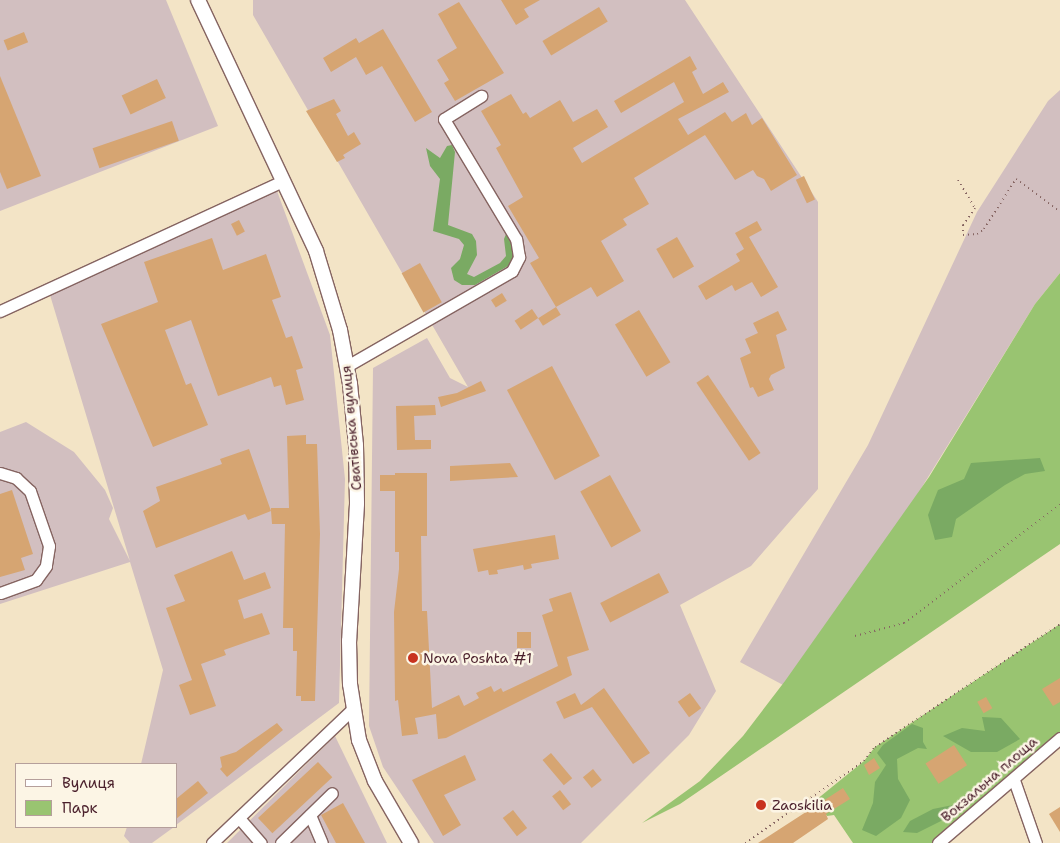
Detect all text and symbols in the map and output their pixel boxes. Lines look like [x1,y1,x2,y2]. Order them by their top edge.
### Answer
street label: Сватівська вулиця [337,365,365,491]
place label: Nova Poshta #1 [423,650,532,666]
marker: Nova Poshta #1 [407,652,419,664]
street label: Вокзальна площа [938,733,1040,825]
legend [15,763,178,828]
text: Вулиця [62,773,115,793]
place label: Zaoskilia [772,797,832,813]
text: Парк [62,798,98,818]
marker: Zaoskilia [754,798,768,812]

